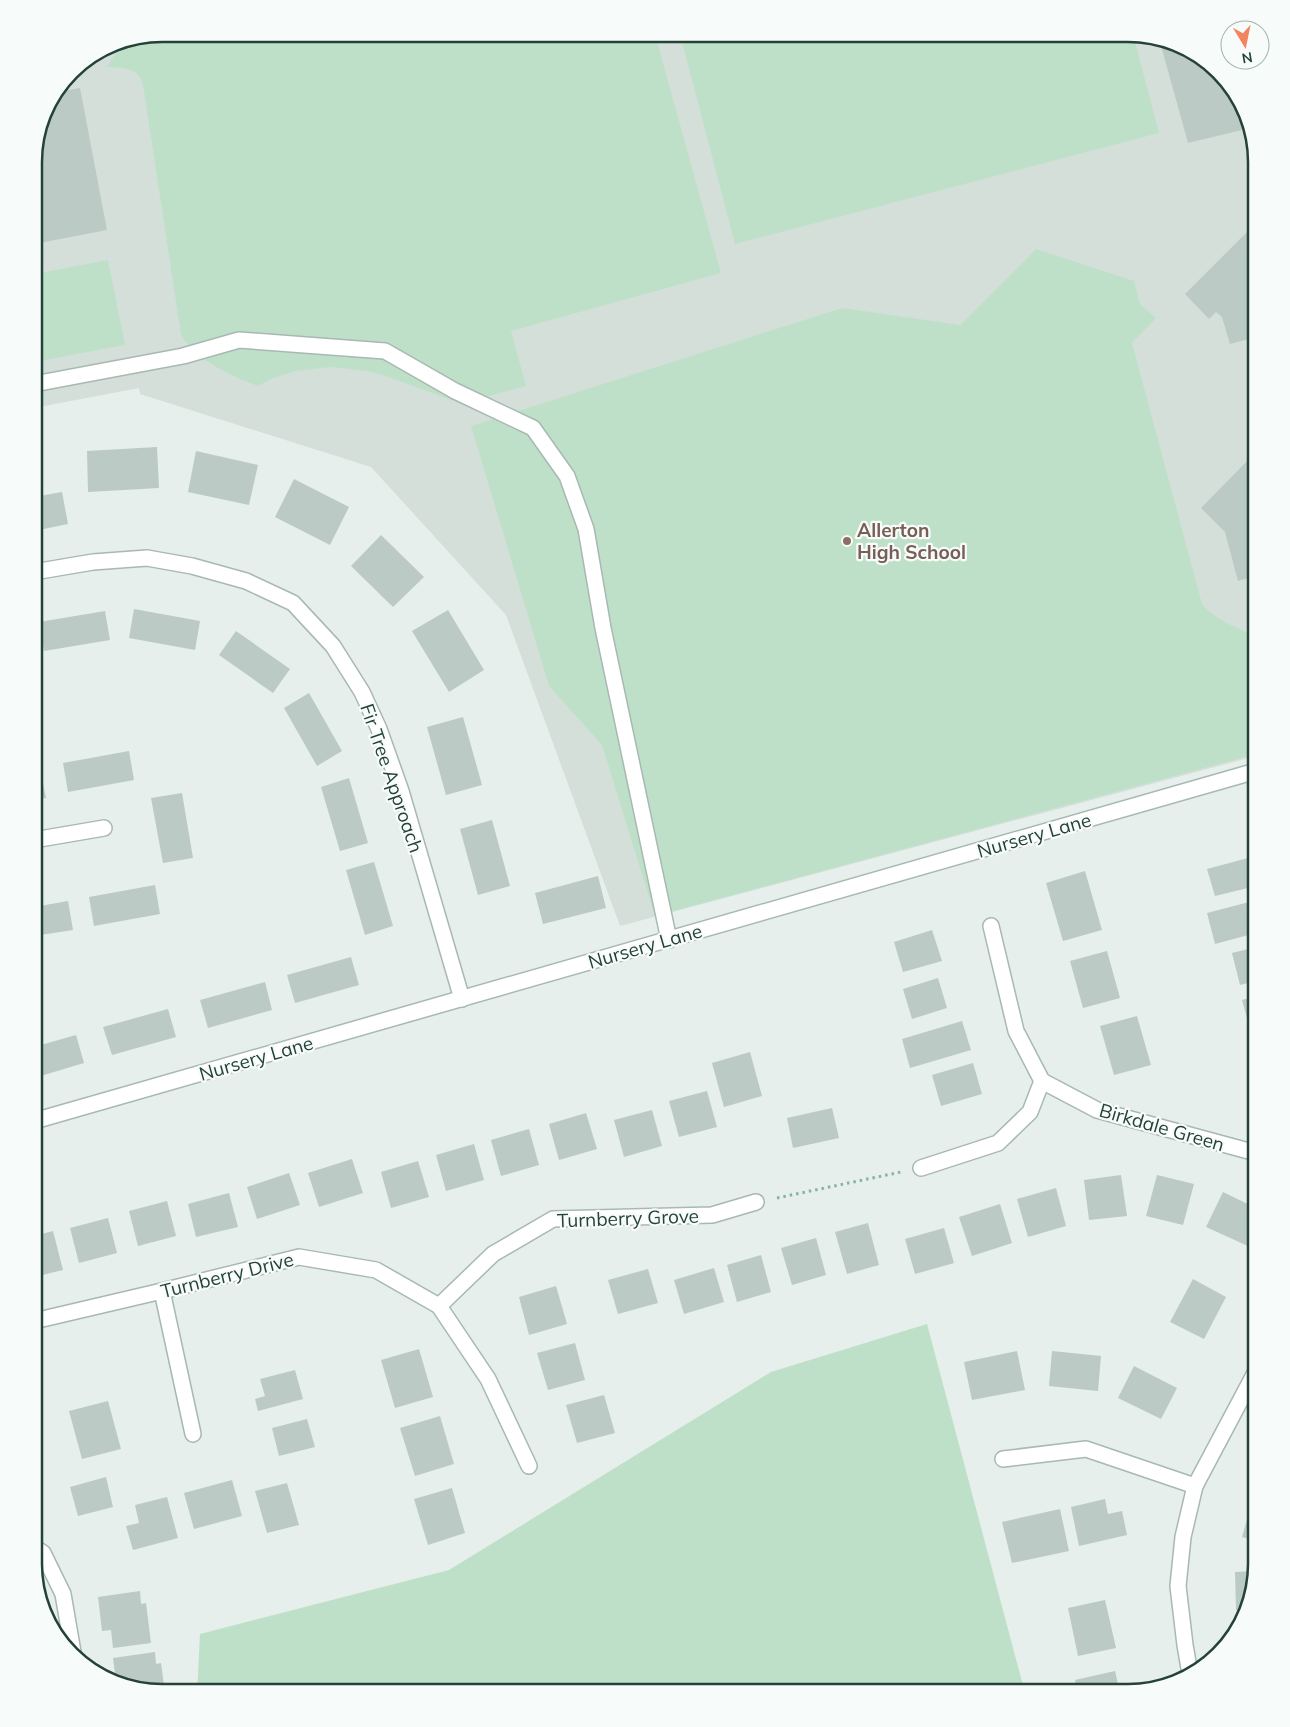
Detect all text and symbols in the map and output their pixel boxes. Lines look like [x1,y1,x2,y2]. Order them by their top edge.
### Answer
north arrow [1220,20,1270,70]
text: N [1240,48,1254,68]
place label: Allerton High School [857,518,966,564]
marker: Allerton High School [841,535,853,547]
street label: Fir Tree Approach [355,700,429,856]
street label: Nursery Lane [974,807,1094,863]
street label: Nursery Lane [585,918,705,974]
street label: Nursery Lane [196,1030,316,1086]
street label: Birkdale Green [1097,1098,1227,1156]
street label: Turnberry Grove [557,1204,699,1232]
street label: Turnberry Drive [158,1247,296,1303]

